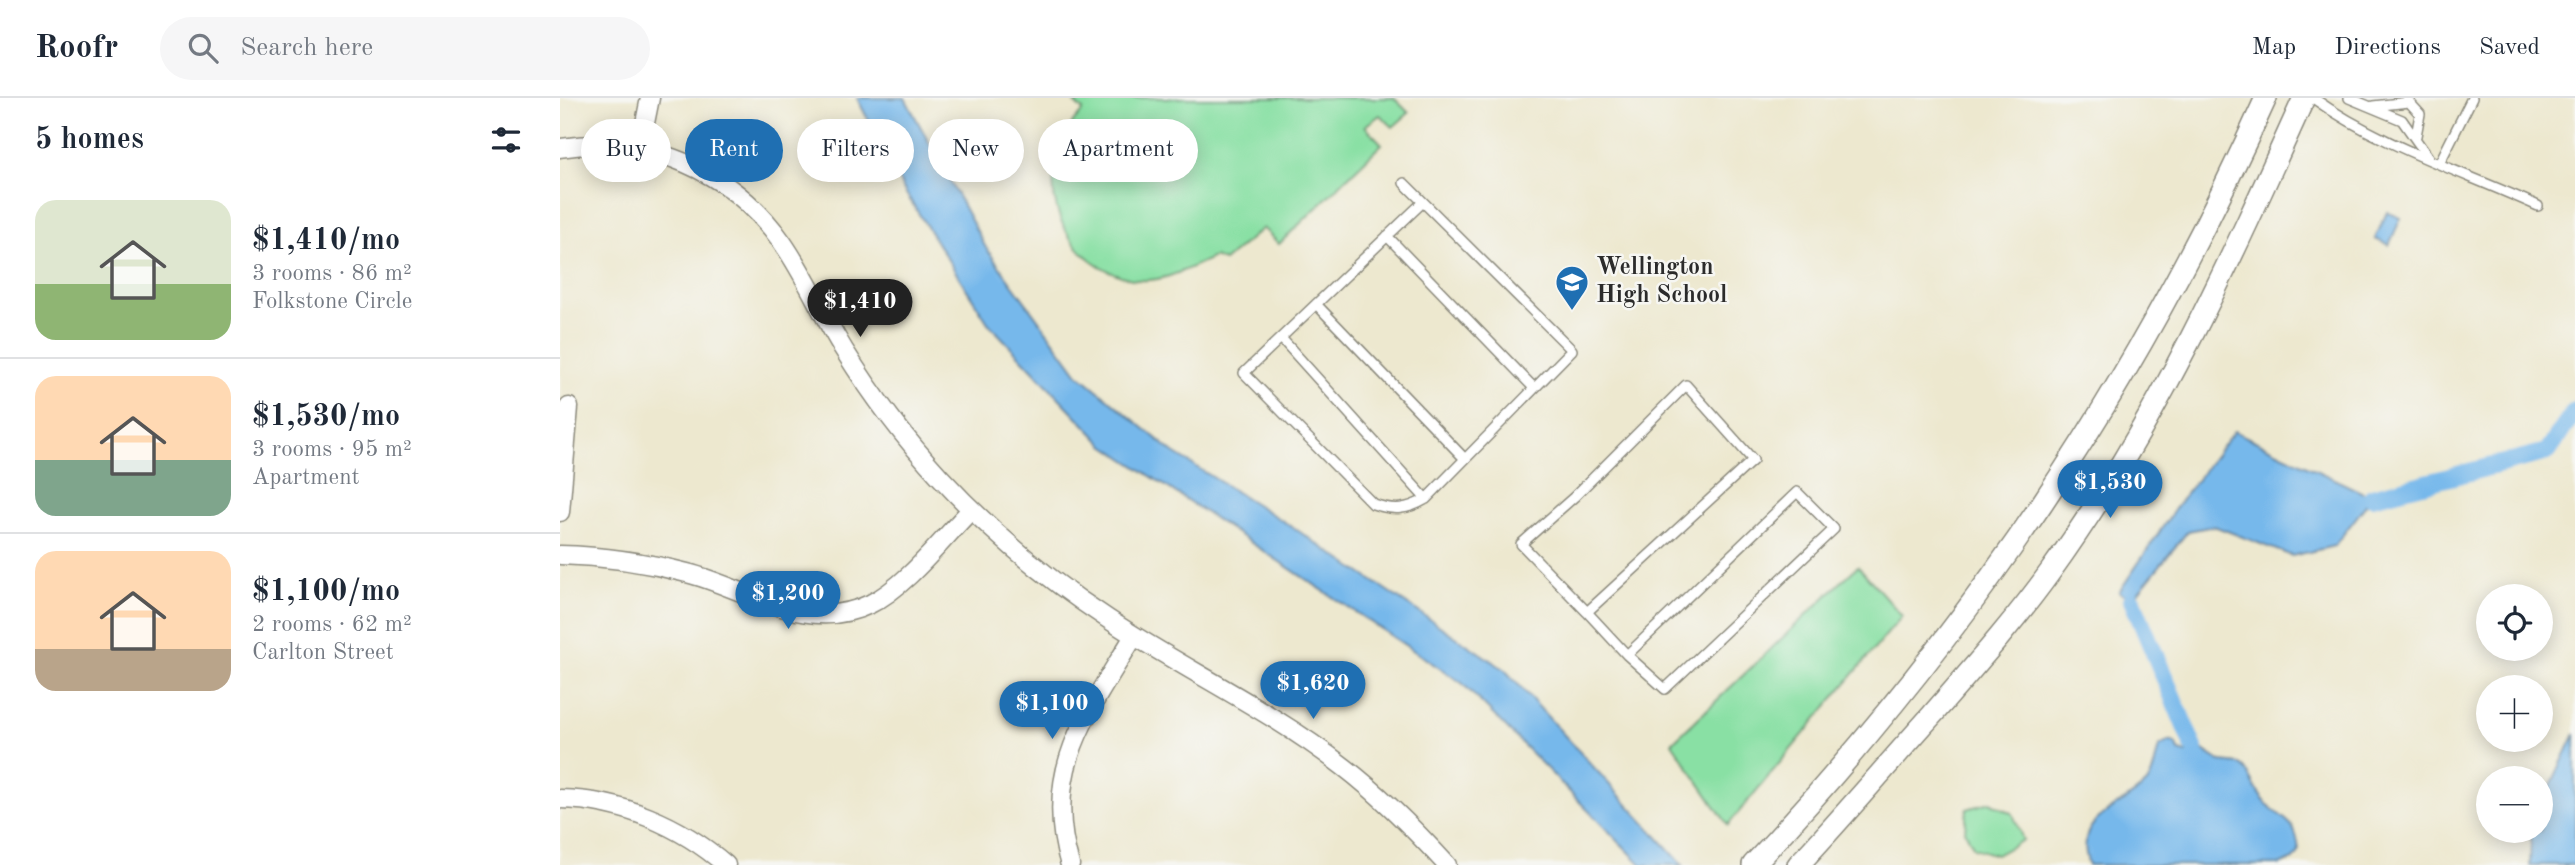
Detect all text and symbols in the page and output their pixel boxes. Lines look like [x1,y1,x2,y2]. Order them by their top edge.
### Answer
search box [160,17,650,80]
icon: search [184,29,222,67]
text: Roofr [35,32,118,65]
text: Search here [240,35,373,61]
text: Map [2252,36,2296,60]
text: Directions [2334,36,2441,60]
text: Saved [2479,36,2540,60]
chip: Buy [581,119,671,182]
chip: Rent [685,119,783,182]
chip: Filters [797,119,914,182]
chip: New [928,119,1024,182]
chip: Apartment [1038,119,1198,182]
icon: filters [487,121,525,159]
text: 5 homes [35,125,144,155]
text: $1,410/mo [252,226,400,256]
icon: home [91,228,175,312]
place label: Wellington High School [1596,256,1727,308]
text: 3 rooms · 86 m² [252,262,412,285]
school or university icon: Wellington High School [1553,263,1591,312]
pin: $1,410 [803,280,917,339]
text: Folkstone Circle [252,290,412,313]
text: $1,410 [823,290,897,313]
text: $1,530/mo [252,402,400,432]
icon: home [91,404,175,488]
text: 3 rooms · 95 m² [252,438,412,461]
pin: $1,530 [2053,460,2167,520]
text: Apartment [252,466,360,489]
text: $1,530 [2073,471,2147,494]
pin: $1,200 [731,572,845,631]
text: $1,100/mo [252,577,400,607]
icon: home [91,579,175,663]
text: $1,200 [751,582,825,605]
map controls [2476,584,2553,843]
button: locate [2476,584,2553,661]
text: 2 rooms · 62 m² [252,613,412,636]
text: Carlton Street [252,641,394,664]
pin: $1,620 [1256,662,1370,721]
text: $1,620 [1276,672,1350,695]
button: + [2476,675,2553,752]
pin: $1,100 [995,682,1109,741]
text: $1,100 [1015,692,1089,715]
button: − [2476,766,2553,843]

